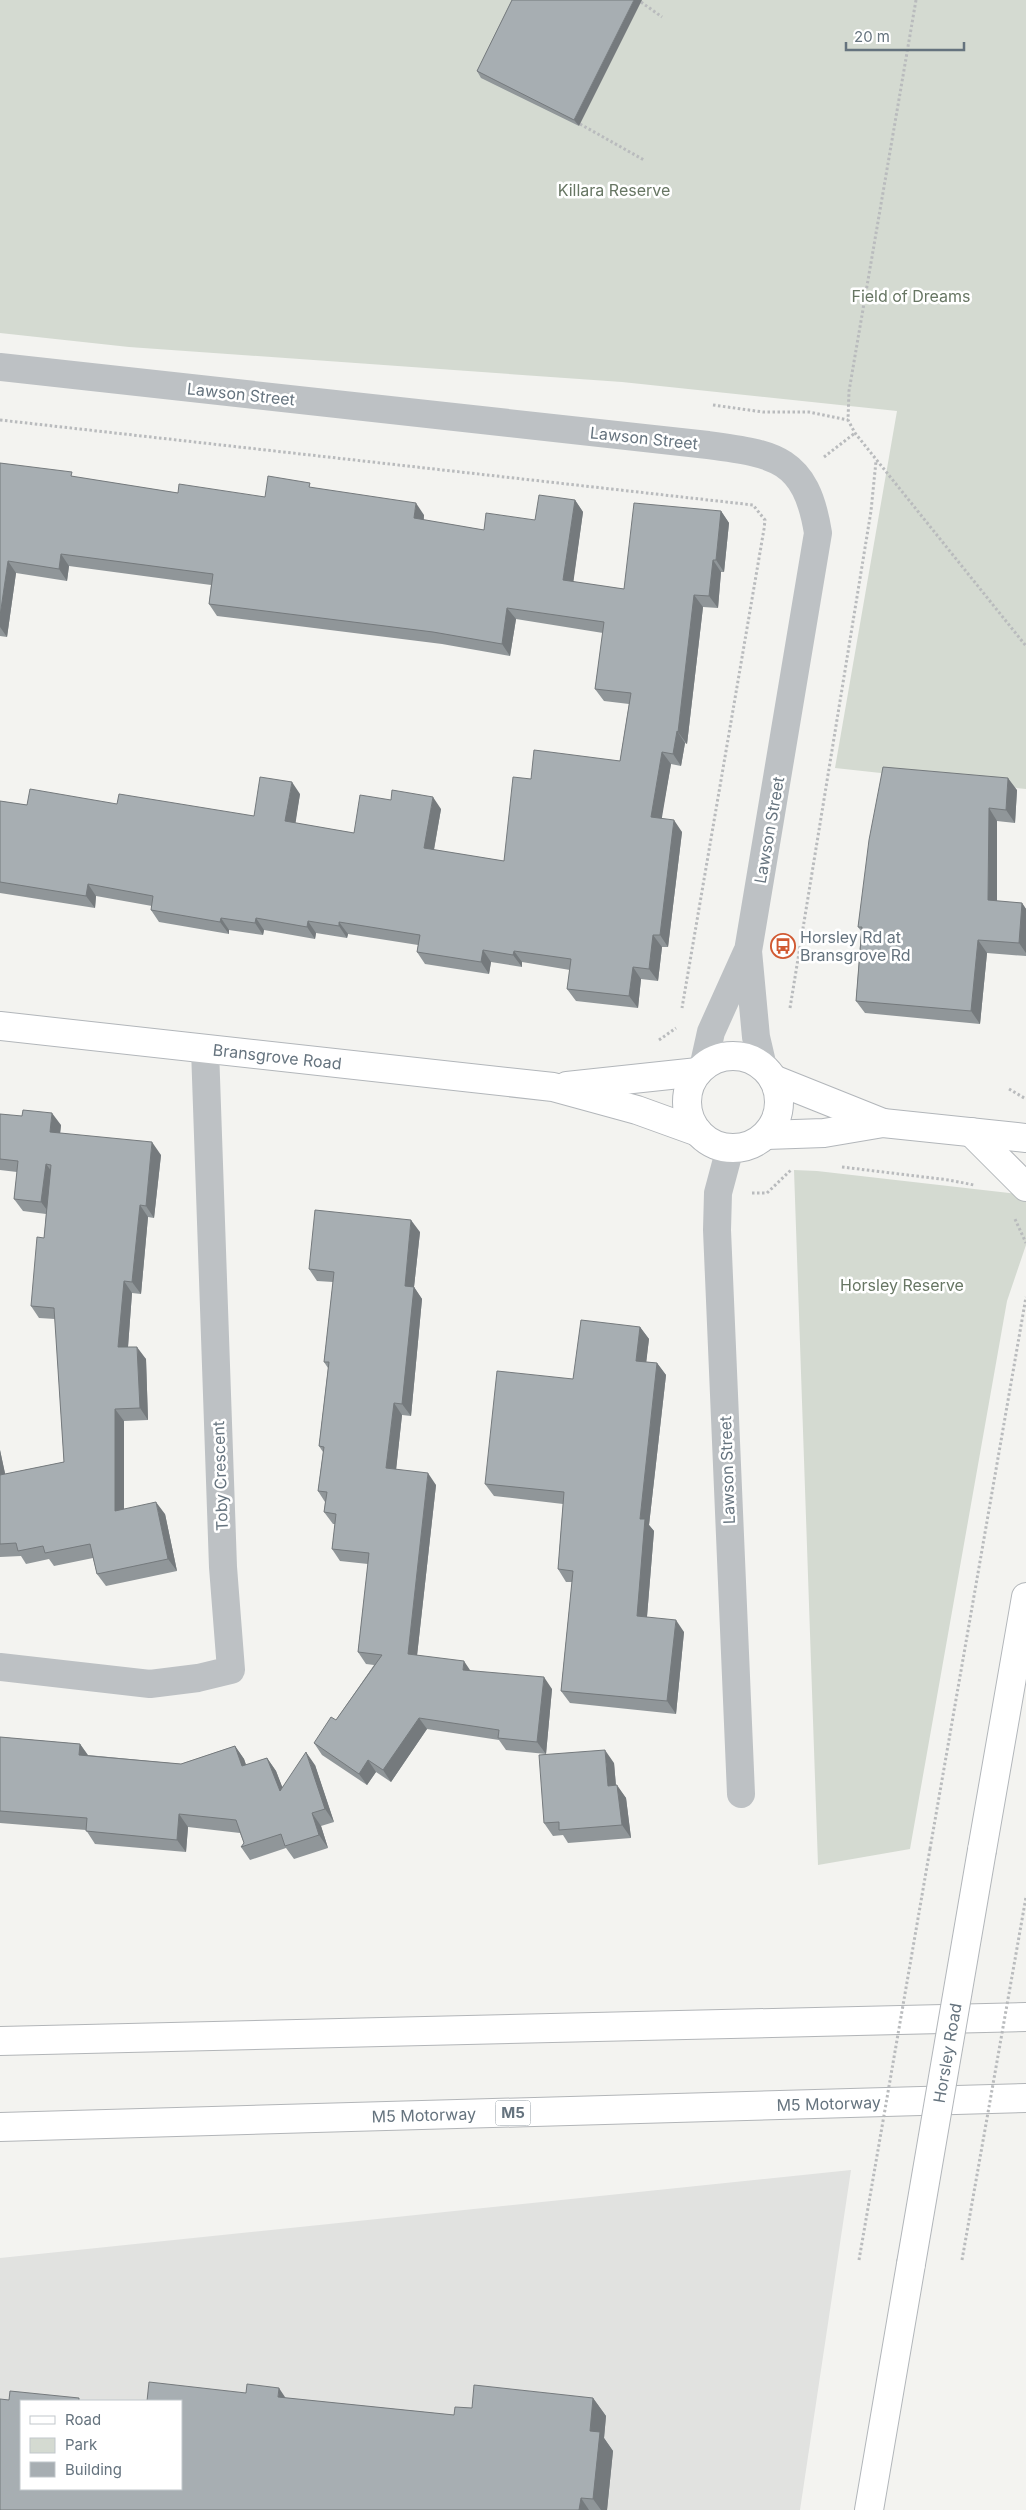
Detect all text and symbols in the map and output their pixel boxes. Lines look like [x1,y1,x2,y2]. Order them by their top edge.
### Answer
scale bar [846,20,964,52]
text: 20 m [854,27,890,46]
park label: Killara Reserve [558,180,670,200]
park label: Field of Dreams [851,286,971,306]
street label: Lawson Street [186,378,296,410]
street label: Lawson Street [589,422,699,454]
street label: Lawson Street [750,775,788,885]
place label: Horsley Rd at Bransgrove Rd [800,927,911,965]
bus stop icon: Horsley Rd at Bransgrove Rd [770,933,796,959]
street label: Bransgrove Road [212,1040,343,1074]
park label: Horsley Reserve [840,1275,964,1295]
street label: Lawson Street [715,1416,739,1524]
street label: Toby Crescent [208,1421,232,1531]
street label: Horsley Road [929,2002,966,2105]
street label: M5 Motorway [776,2092,881,2115]
road number: M5 [496,2100,530,2126]
street label: M5 Motorway [371,2104,476,2126]
legend [20,2400,182,2490]
text: Road [65,2410,101,2429]
text: Park [65,2435,98,2454]
text: Building [65,2460,122,2479]

